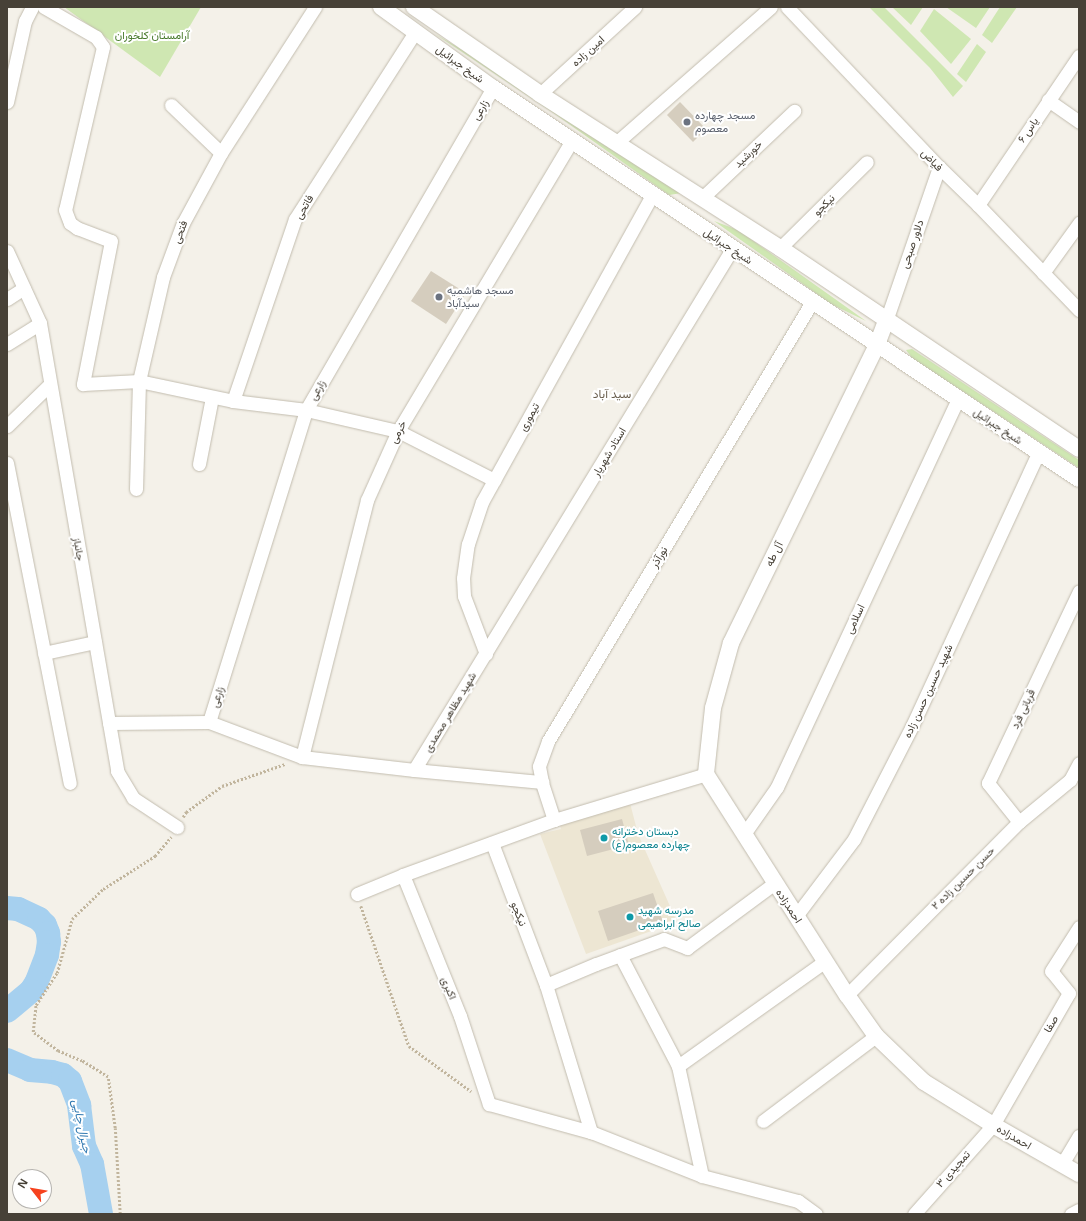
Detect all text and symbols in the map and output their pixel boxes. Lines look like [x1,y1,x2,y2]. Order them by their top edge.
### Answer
park label: آرامستان کلخوران [115,28,189,42]
street label: امین زاده [569,33,607,69]
street label: شیخ جبرائیل [433,42,487,86]
street label: زارعی [469,97,491,123]
place label: مسجد چهارده معصوم [695,109,755,135]
street label: یاس ۶ [1015,115,1041,145]
marker: مسجد چهارده معصوم [682,117,692,127]
street label: خورشید [731,138,765,170]
street label: فیاض [918,146,946,174]
street label: نیکجو [810,191,838,219]
street label: فاتحی [292,192,316,222]
street label: دلاور صبحی [898,218,926,270]
street label: فتحی [170,219,190,245]
street label: شیخ جبرائیل [701,225,755,267]
place label: مسجد هاشمیه سیدآباد [447,284,514,310]
marker: مسجد هاشمیه سیدآباد [434,292,444,302]
street label: زارعی [306,377,328,403]
district label: سید آباد [593,387,631,401]
street label: تیموری [516,401,542,433]
street label: شیخ جبرائیل [971,405,1025,447]
street label: خرمی [387,418,409,446]
street label: استاد شهریار [589,425,629,479]
street label: جانباز [70,536,88,562]
street label: آل طه [762,539,786,569]
street label: نورآذر [648,544,670,570]
street label: اسلامی [842,602,868,636]
street label: شهید حسین حسن زاده [900,642,956,740]
street label: شهید مظاهر محمدی [421,670,479,754]
street label: زارعی [208,685,226,709]
street label: قربانی فرد [1008,687,1038,731]
place label: دبستان دخترانه چهارده معصوم(ع) [612,825,690,851]
marker: دبستان دخترانه چهارده معصوم(ع) [599,833,609,843]
street label: حسن حسین زاده ۲ [929,844,997,912]
street label: احمدزاده [773,886,805,926]
street label: نیکجو [508,900,530,928]
place label: مدرسه شهید صالح ابراهیمی [638,904,701,930]
marker: مدرسه شهید صالح ابراهیمی [625,912,635,922]
street label: اکبری [439,975,459,1001]
street label: صفا [1041,1013,1061,1035]
water label: جیرال چایی [69,1098,95,1154]
street label: احمدزاده [994,1122,1034,1152]
street label: تمجیدی ۳ [933,1148,973,1190]
north arrow [12,1169,52,1209]
text: N [13,1175,31,1191]

